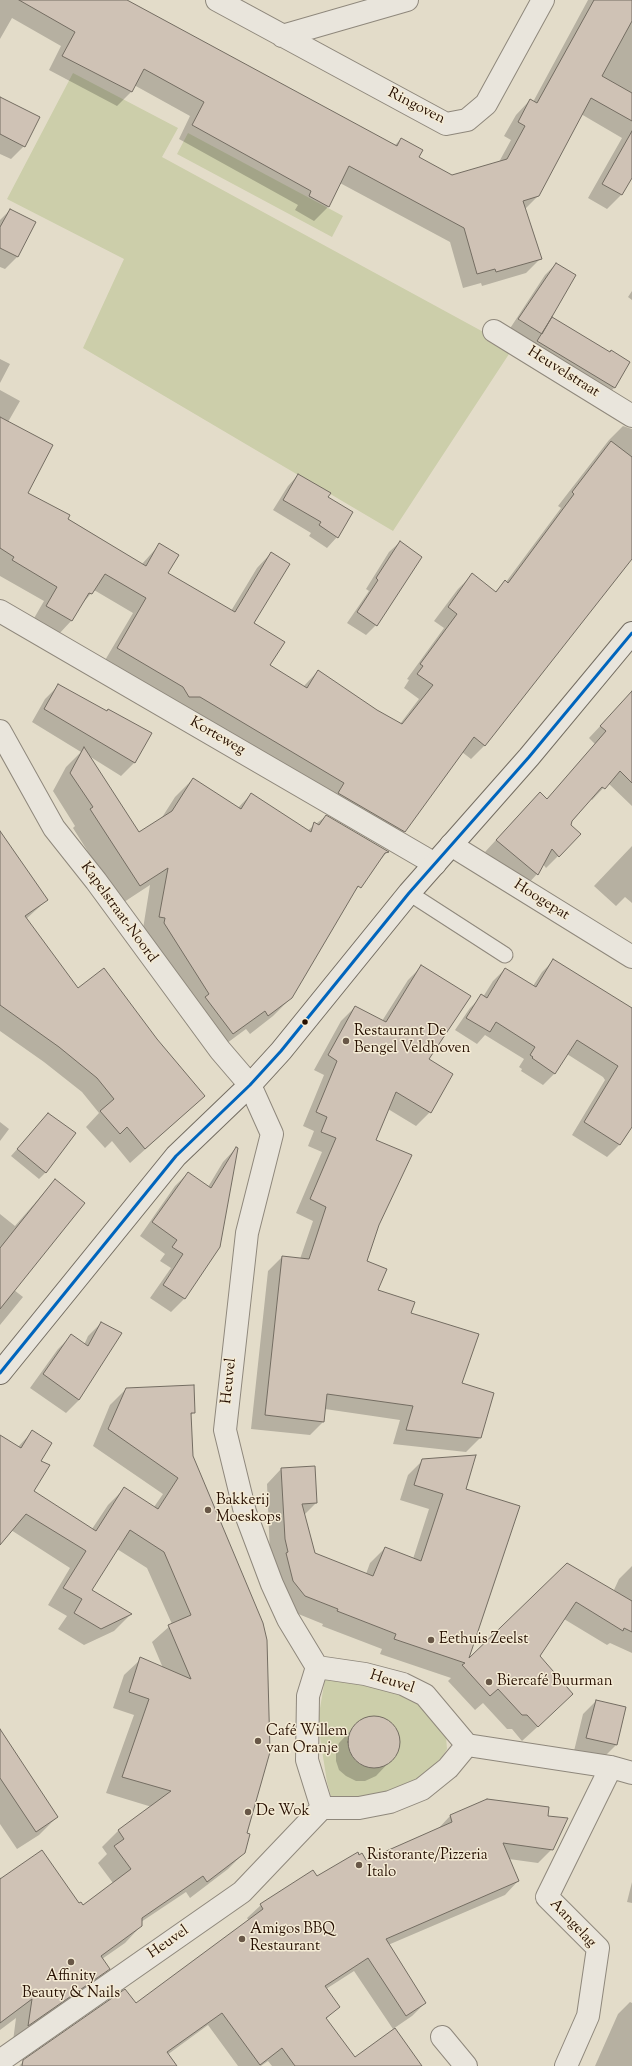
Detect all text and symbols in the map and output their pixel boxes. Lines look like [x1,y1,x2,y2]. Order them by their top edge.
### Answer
street label: Ringoven [384,85,448,129]
street label: Heuvelstraat [524,344,602,402]
street label: Korteweg [186,714,248,760]
street label: Kapelstraat-Noord [76,859,160,967]
street label: Hoogepat [510,877,572,925]
unlabelled marker [300,1017,310,1027]
place label: Restaurant De Bengel Veldhoven [354,1023,470,1058]
marker: Restaurant De Bengel Veldhoven [341,1036,351,1046]
street label: Heuvel [219,1357,241,1405]
place label: Bakkerij Moeskops [216,1492,281,1527]
marker: Bakkerij Moeskops [203,1505,213,1515]
place label: Eethuis Zeelst [439,1631,528,1649]
marker: Eethuis Zeelst [426,1635,436,1645]
street label: Heuvel [367,1667,417,1699]
place label: Biercafé Buurman [497,1673,613,1691]
marker: Biercafé Buurman [484,1677,494,1687]
place label: Café Willem van Oranje [266,1723,348,1758]
marker: Café Willem van Oranje [253,1736,263,1746]
place label: De Wok [256,1803,310,1821]
marker: De Wok [243,1807,253,1817]
place label: Ristorante/Pizzeria Italo [367,1847,488,1882]
marker: Ristorante/Pizzeria Italo [354,1860,364,1870]
street label: Aangelag [545,1896,599,1952]
place label: Amigos BBQ Restaurant [250,1921,335,1956]
street label: Heuvel [145,1922,193,1964]
marker: Amigos BBQ Restaurant [237,1934,247,1944]
marker: Affinity Beauty & Nails [66,1957,76,1967]
place label: Affinity Beauty & Nails [22,1968,120,2003]

